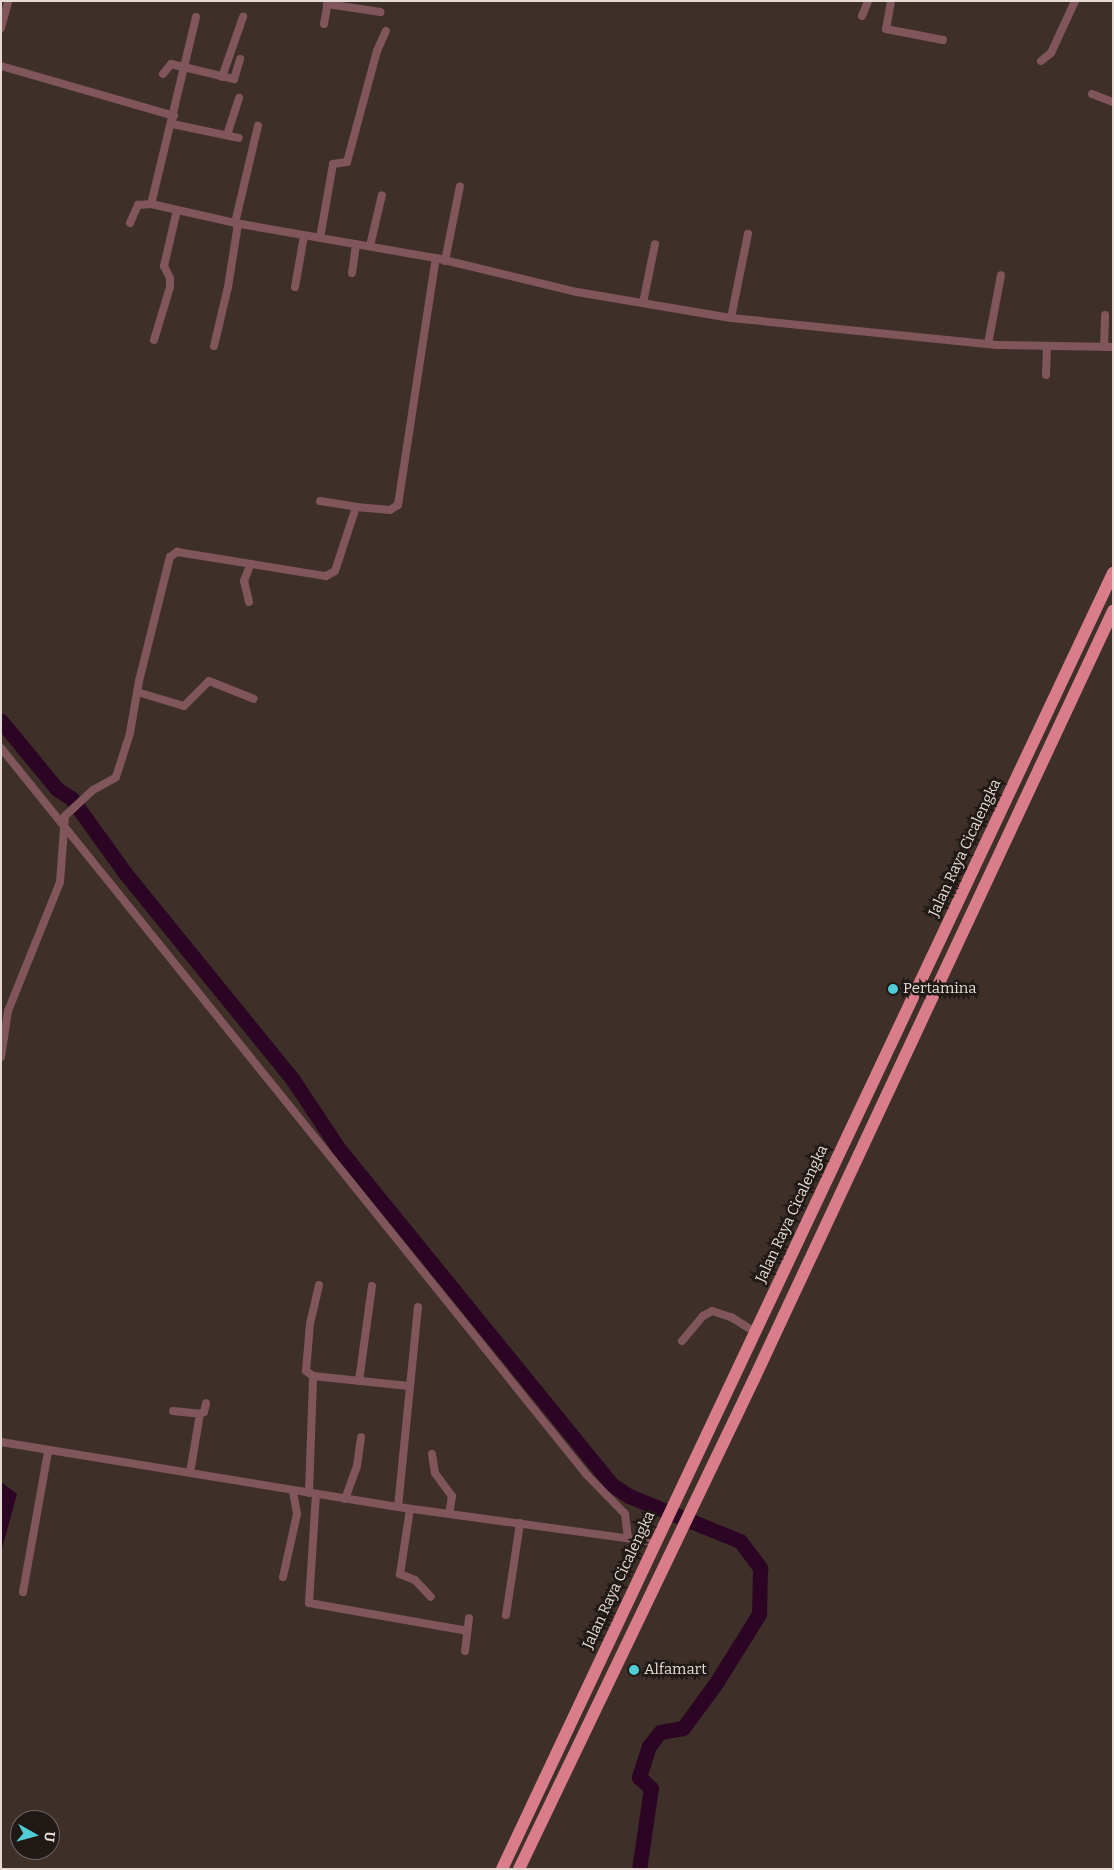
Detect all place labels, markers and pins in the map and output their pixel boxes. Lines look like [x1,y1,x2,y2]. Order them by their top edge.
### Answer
place label: Pertamina [903,980,976,998]
marker: Pertamina [887,983,899,995]
place label: Alfamart [644,1661,707,1679]
marker: Alfamart [628,1664,640,1676]

